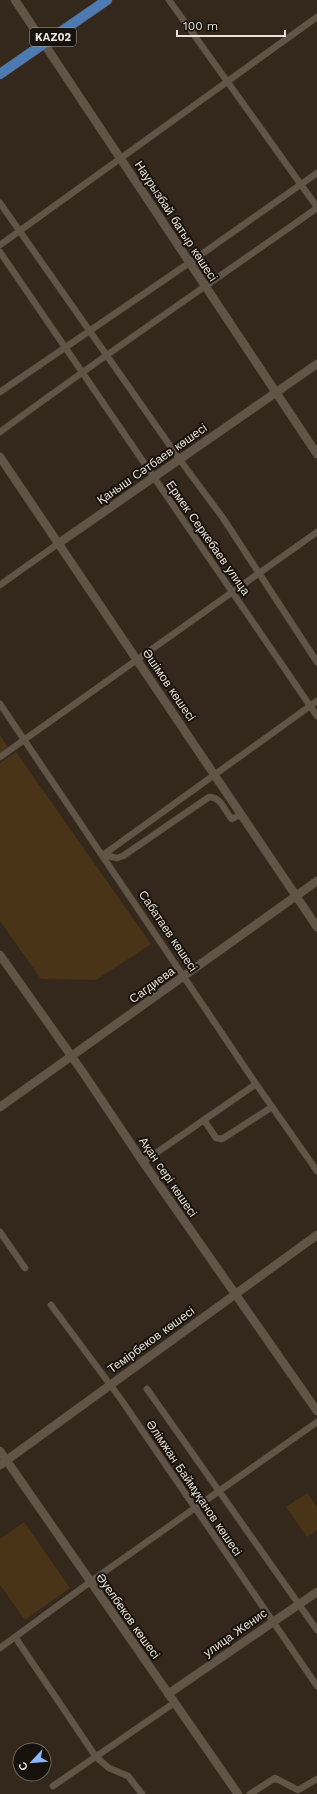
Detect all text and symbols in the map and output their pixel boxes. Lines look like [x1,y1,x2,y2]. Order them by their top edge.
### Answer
scale bar [177,12,285,38]
text: 100 m [183,19,218,33]
road number: KАZ02 [30,28,76,46]
street label: Наурызбай батыр көшесі [132,158,220,284]
street label: Қаныш Сәтбаев көшесі [94,421,210,507]
street label: Ермек Серкебаев улица [163,478,253,598]
street label: Әшімов көшесі [140,646,198,724]
street label: Сабатаев көшесі [136,888,200,974]
street label: Сагдиева [127,964,178,1006]
street label: Ақан сері көшесі [136,1134,200,1220]
street label: Темірбеков көшесі [105,1304,197,1376]
street label: Әлімжан Баймұқанов көшесі [143,1418,245,1558]
street label: Әуелбеков көшесі [93,1571,163,1661]
street label: улица Женис [201,1606,269,1660]
north arrow [12,1742,52,1782]
text: С [16,1760,31,1773]

